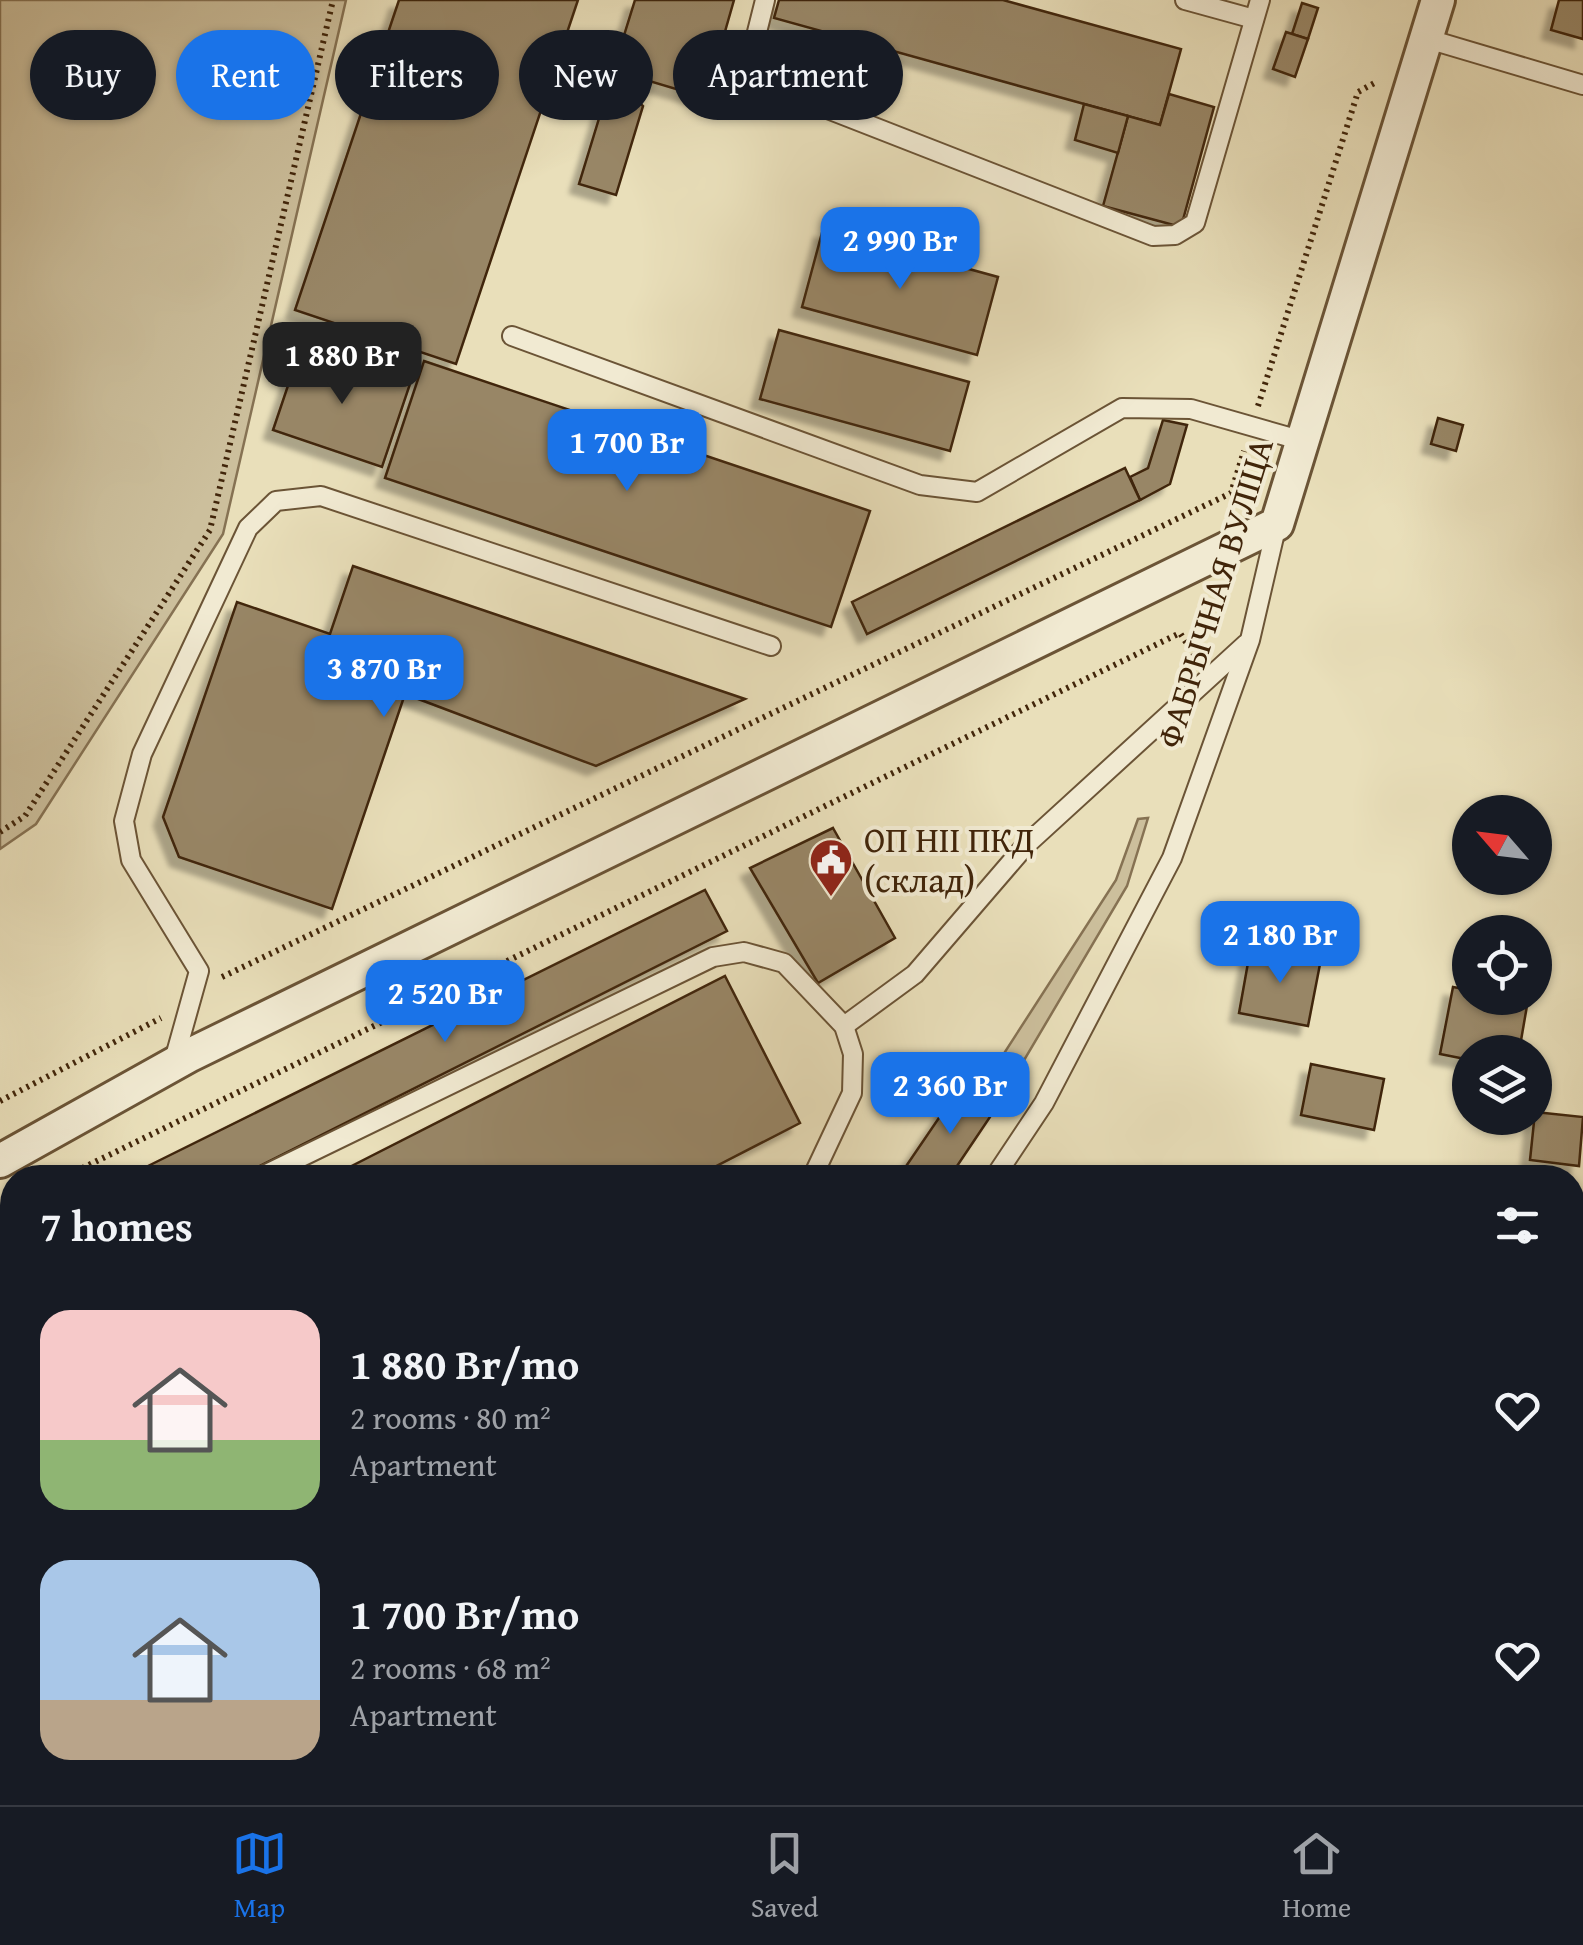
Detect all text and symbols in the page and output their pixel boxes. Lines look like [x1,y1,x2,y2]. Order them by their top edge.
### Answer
chip: Buy [30,30,156,120]
chip: Rent [176,30,315,120]
chip: Filters [335,30,499,120]
chip: New [519,30,653,120]
chip: Apartment [673,30,903,120]
pin: 2 990 Br [797,207,1003,292]
text: 2 990 Br [843,216,957,263]
pin: 1 880 Br [239,322,445,407]
text: 1 880 Br [285,331,399,378]
pin: 1 700 Br [524,409,730,494]
text: 1 700 Br [570,418,684,465]
street label: ФАБРЫЧНАЯ ВУЛІЦА [1143,432,1286,754]
pin: 3 870 Br [281,635,487,720]
text: 3 870 Br [327,644,441,691]
north arrow [1452,795,1552,895]
map controls [1452,795,1552,1135]
place label: ОП НII ПКД (склад) [864,814,1034,905]
public building icon: ОП НII ПКД (склад) [808,837,854,898]
pin: 2 180 Br [1177,901,1383,986]
text: 2 180 Br [1223,910,1337,957]
button: locate [1452,915,1552,1015]
pin: 2 520 Br [342,960,548,1045]
text: 2 520 Br [388,969,502,1016]
button: layers [1452,1035,1552,1135]
pin: 2 360 Br [847,1052,1053,1137]
text: 2 360 Br [893,1061,1007,1108]
text: 7 homes [40,1195,193,1256]
icon: filters [1490,1198,1545,1253]
text: 1 880 Br/mo [350,1333,579,1394]
icon: home [120,1350,240,1470]
icon: heart [1490,1383,1545,1438]
text: 2 rooms · 80 m² [350,1394,551,1441]
text: Apartment [350,1441,497,1488]
text: 1 700 Br/mo [350,1583,579,1644]
icon: home [120,1600,240,1720]
icon: heart [1490,1633,1545,1688]
text: 2 rooms · 68 m² [350,1644,551,1691]
text: Apartment [350,1691,497,1738]
tab: Map [232,1826,287,1927]
tab: Saved [751,1826,818,1927]
tab: Home [1282,1826,1351,1927]

